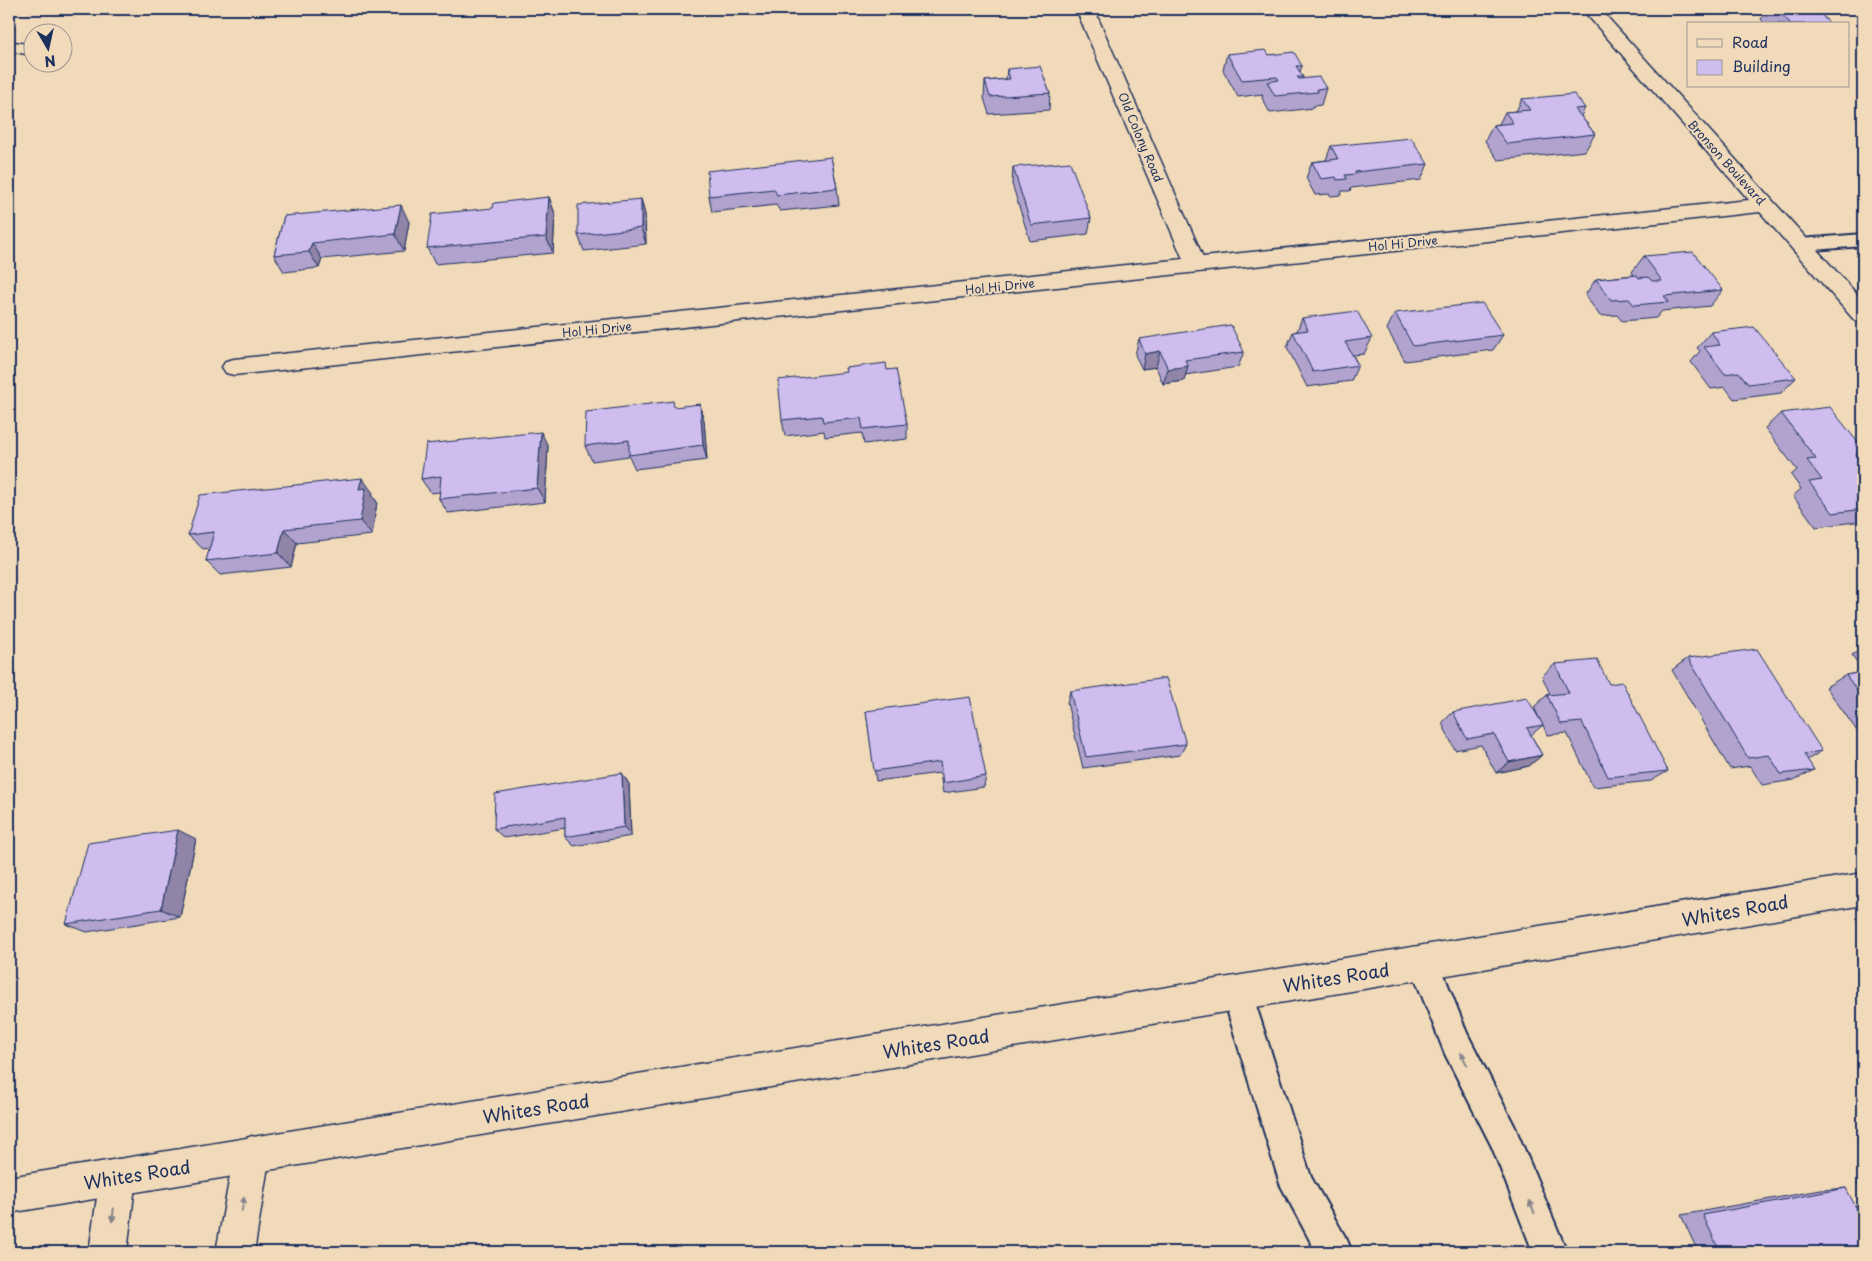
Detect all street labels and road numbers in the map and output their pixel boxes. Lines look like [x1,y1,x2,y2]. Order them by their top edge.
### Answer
street label: Old Colony Road [1114,89,1168,185]
street label: Bronson Boulevard [1684,115,1771,209]
street label: Hol Hi Drive [1367,230,1439,256]
street label: Hol Hi Drive [964,273,1036,299]
street label: Hol Hi Drive [561,316,633,342]
street label: Whites Road [1680,887,1790,933]
street label: Whites Road [1281,955,1391,999]
street label: Whites Road [881,1021,991,1065]
street label: Whites Road [481,1086,591,1130]
street label: Whites Road [82,1152,192,1196]

